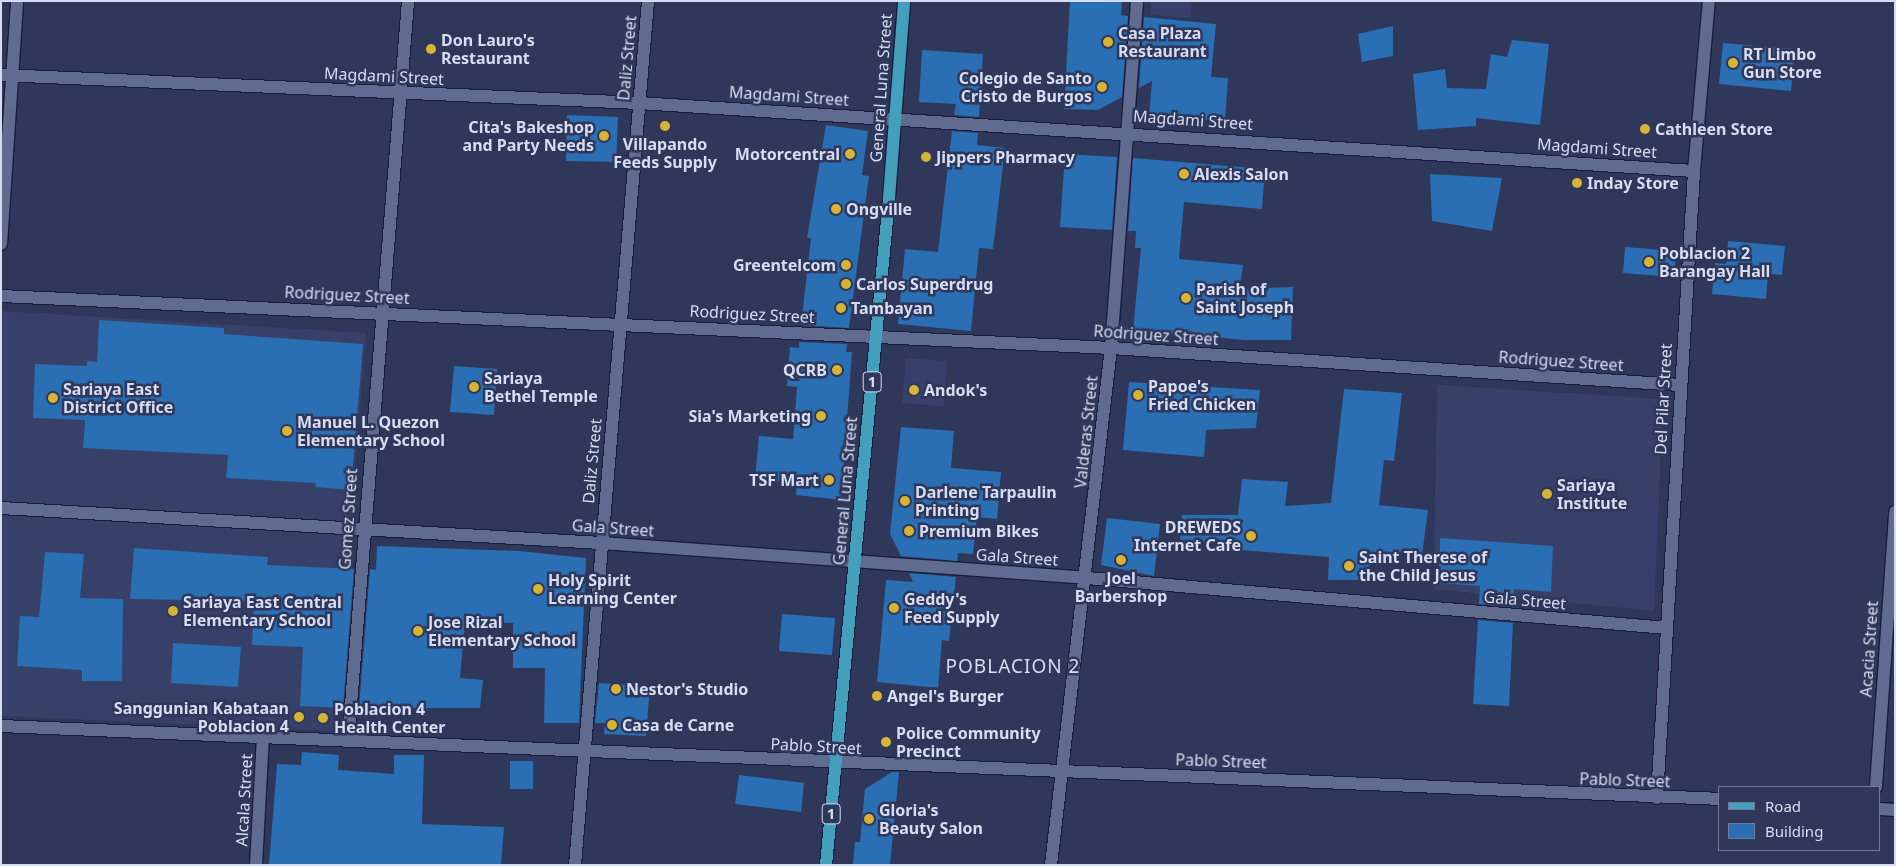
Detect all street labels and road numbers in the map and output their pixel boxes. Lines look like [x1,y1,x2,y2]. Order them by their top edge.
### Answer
street label: General Luna Street [866,13,896,163]
street label: Daliz Street [614,15,640,101]
street label: Magdami Street [324,63,444,89]
street label: Magdami Street [728,82,850,110]
street label: Magdami Street [1132,106,1254,134]
street label: Magdami Street [1536,134,1658,162]
street label: Rodriguez Street [284,282,410,308]
street label: Rodriguez Street [689,301,815,327]
street label: Rodriguez Street [1093,321,1219,349]
street label: Del Pilar Street [1650,343,1676,455]
street label: Rodriguez Street [1498,347,1624,375]
road number: 1 [862,370,882,394]
street label: Valderas Street [1071,375,1101,489]
street label: General Luna Street [829,416,861,566]
street label: Daliz Street [579,418,605,504]
street label: Gomez Street [335,468,361,570]
street label: Gala Street [571,516,655,540]
street label: Gala Street [975,545,1059,569]
street label: Gala Street [1483,587,1567,613]
street label: Acacia Street [1856,600,1882,698]
street label: Pablo Street [770,734,862,758]
street label: Pablo Street [1175,750,1267,772]
street label: Alcala Street [232,753,256,847]
street label: Pablo Street [1579,769,1671,791]
road number: 1 [821,802,841,826]

